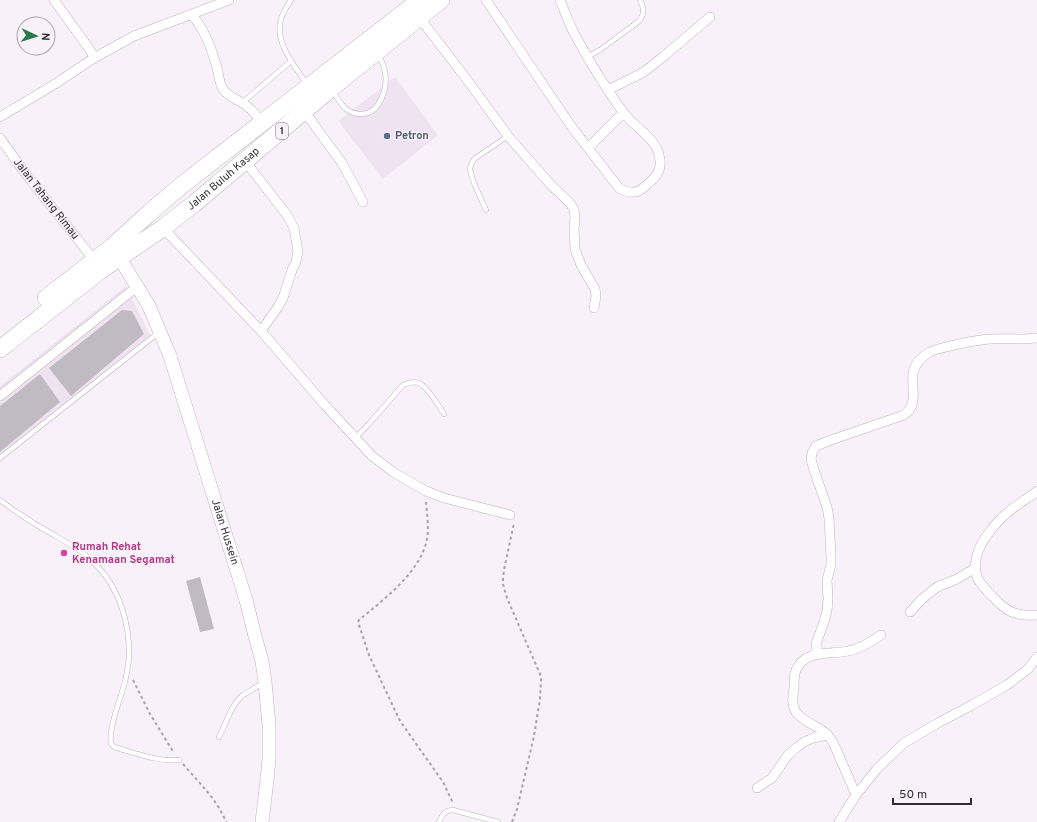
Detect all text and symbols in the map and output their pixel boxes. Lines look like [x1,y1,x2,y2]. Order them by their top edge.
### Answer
north arrow [16,16,56,56]
text: N [38,32,52,41]
road number: 1 [276,123,288,139]
place label: Petron [395,129,429,143]
marker: Petron [382,131,392,141]
street label: Jalan Buluh Kasap [184,144,263,214]
street label: Jalan Tahang Rimau [10,156,82,242]
street label: Jalan Hussein [208,497,242,567]
place label: Rumah Rehat Kenamaan Segamat [72,540,175,567]
marker: Rumah Rehat Kenamaan Segamat [59,548,69,558]
scale bar [893,780,971,806]
text: 50 m [899,787,927,803]

